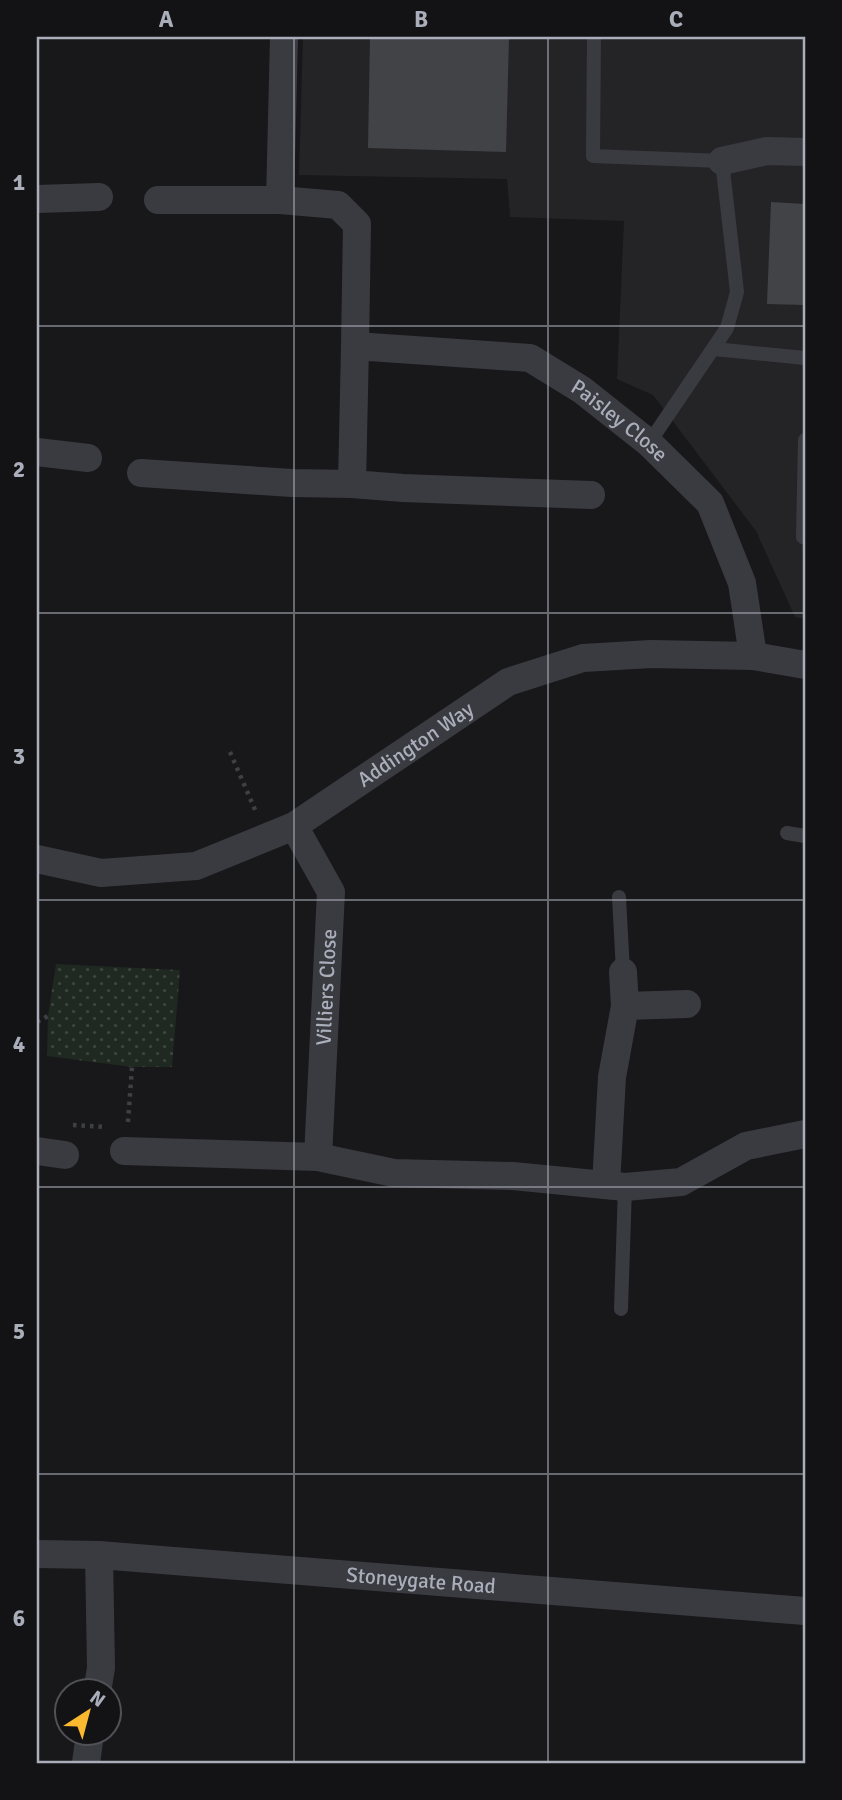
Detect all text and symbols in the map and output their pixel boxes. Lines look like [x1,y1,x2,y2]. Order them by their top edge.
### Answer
text: A [159,5,174,34]
text: B [414,5,428,34]
text: C [669,5,683,34]
text: 1 [13,168,25,197]
street label: Paisley Close [566,374,673,467]
text: 2 [13,455,25,484]
street label: Addington Way [352,696,479,793]
text: 3 [13,742,25,771]
street label: Villiers Close [310,928,342,1046]
text: 4 [13,1030,25,1059]
text: 5 [13,1317,25,1346]
street label: Stoneygate Road [345,1562,497,1599]
text: 6 [13,1604,25,1633]
north arrow [52,1678,122,1748]
text: N [85,1685,110,1713]

